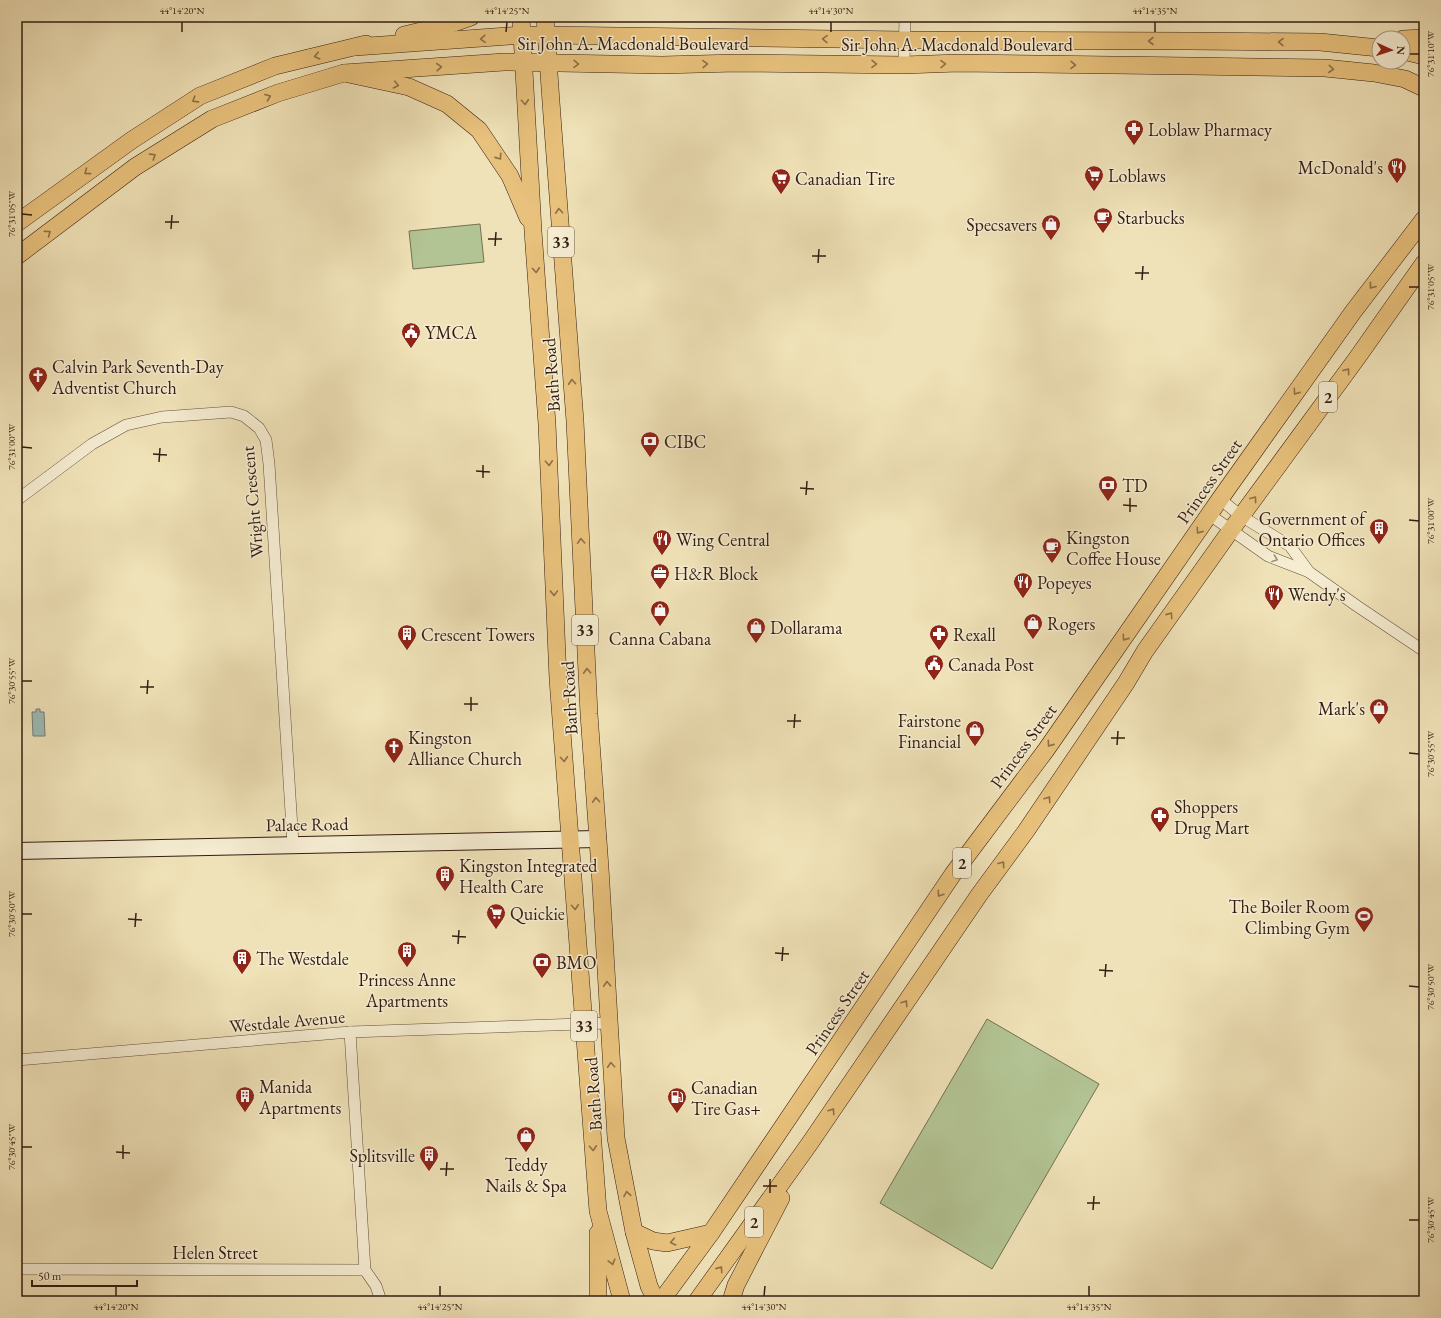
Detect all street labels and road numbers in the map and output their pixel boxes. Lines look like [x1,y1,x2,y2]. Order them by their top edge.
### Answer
street label: Sir John A. Macdonald Boulevard [517,32,750,55]
street label: Sir John A. Macdonald Boulevard [841,33,1074,56]
road number: 33 [548,227,574,257]
street label: Bath Road [537,336,565,413]
road number: 2 [1319,382,1337,412]
street label: Princess Street [1171,434,1247,528]
street label: Wright Crescent [236,445,268,559]
road number: 33 [572,615,598,645]
street label: Bath Road [556,660,582,736]
street label: Princess Street [985,699,1061,793]
street label: Palace Road [265,812,350,836]
road number: 2 [953,848,971,878]
street label: Princess Street [800,964,874,1059]
street label: Westdale Avenue [228,1004,346,1038]
road number: 33 [571,1011,597,1041]
street label: Bath Road [579,1055,607,1132]
road number: 2 [745,1207,763,1237]
street label: Helen Street [172,1241,258,1264]

